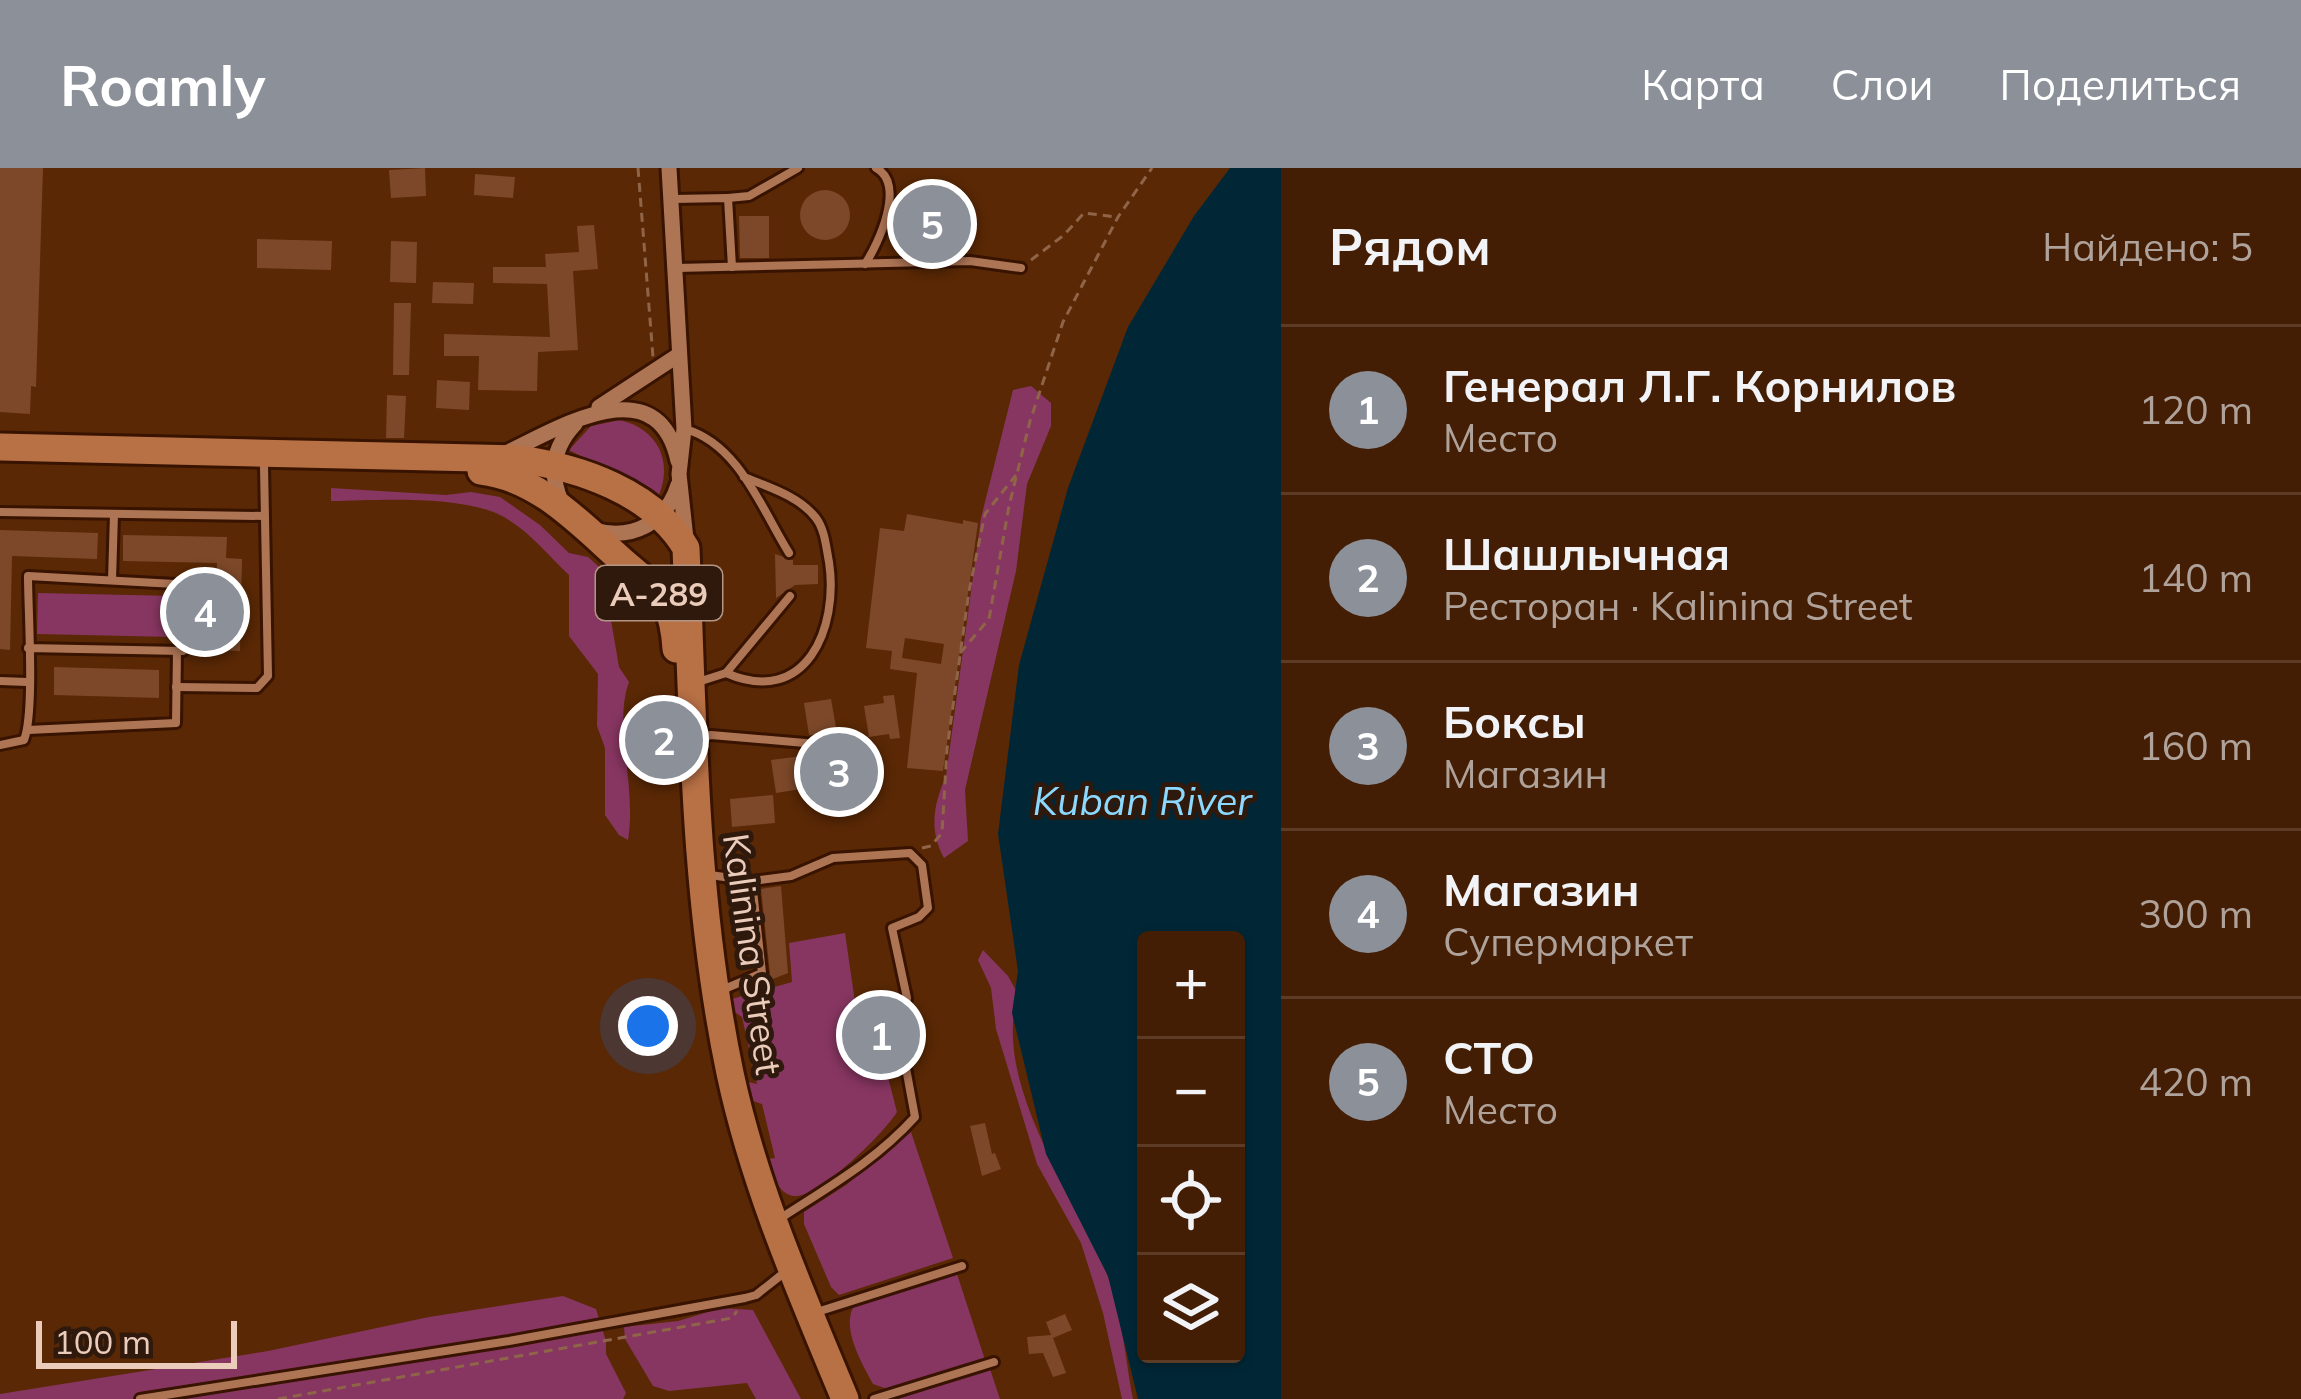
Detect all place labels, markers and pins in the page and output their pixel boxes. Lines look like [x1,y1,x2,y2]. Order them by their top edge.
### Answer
pin: 5 [893,179,971,269]
pin: 4 [166,567,244,657]
pin: 2 [625,695,703,785]
pin: 3 [800,727,878,817]
pin: 1 [842,990,920,1080]

